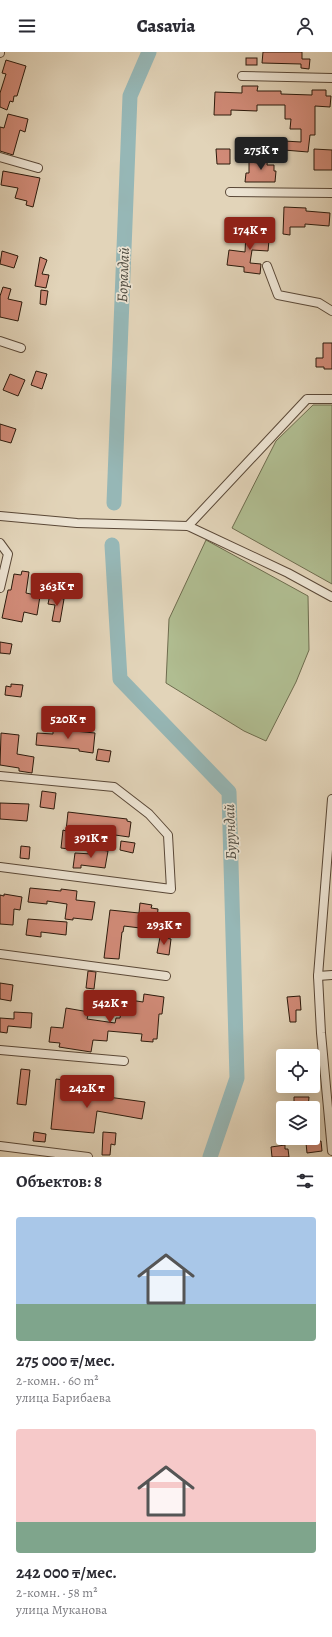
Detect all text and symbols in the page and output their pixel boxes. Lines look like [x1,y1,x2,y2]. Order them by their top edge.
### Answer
text: Casavia [137,14,195,38]
icon: menu [16,15,38,37]
icon: person [294,15,316,37]
pin: 275K ₸ [228,137,294,171]
text: 275K ₸ [244,141,278,158]
pin: 174K ₸ [217,217,283,251]
text: 174K ₸ [233,221,267,238]
water label: Боралдай [112,246,134,303]
pin: 363K ₸ [24,573,90,607]
text: 363K ₸ [40,577,74,594]
pin: 520K ₸ [35,706,101,740]
text: 520K ₸ [50,710,86,727]
water label: Бурундай [219,803,241,860]
pin: 391K ₸ [58,825,124,859]
text: 391K ₸ [74,829,108,846]
pin: 293K ₸ [131,912,197,946]
text: 293K ₸ [146,916,182,933]
pin: 542K ₸ [77,990,143,1024]
text: 542K ₸ [92,994,128,1011]
map controls [276,1049,320,1145]
button: locate [276,1049,320,1093]
pin: 242K ₸ [54,1075,120,1109]
text: 242K ₸ [69,1079,105,1096]
button: layers [276,1101,320,1145]
text: Объектов: 8 [16,1170,102,1193]
icon: filters [294,1170,316,1192]
icon: home [130,1243,202,1315]
text: 275 000 ₸/мес. [16,1349,115,1372]
text: 2-комн. · 60 m² [16,1372,99,1389]
text: улица Барибаева [16,1389,111,1406]
icon: home [130,1455,202,1527]
text: 242 000 ₸/мес. [16,1561,117,1584]
text: 2-комн. · 58 m² [16,1584,97,1601]
text: улица Муканова [16,1601,107,1618]

